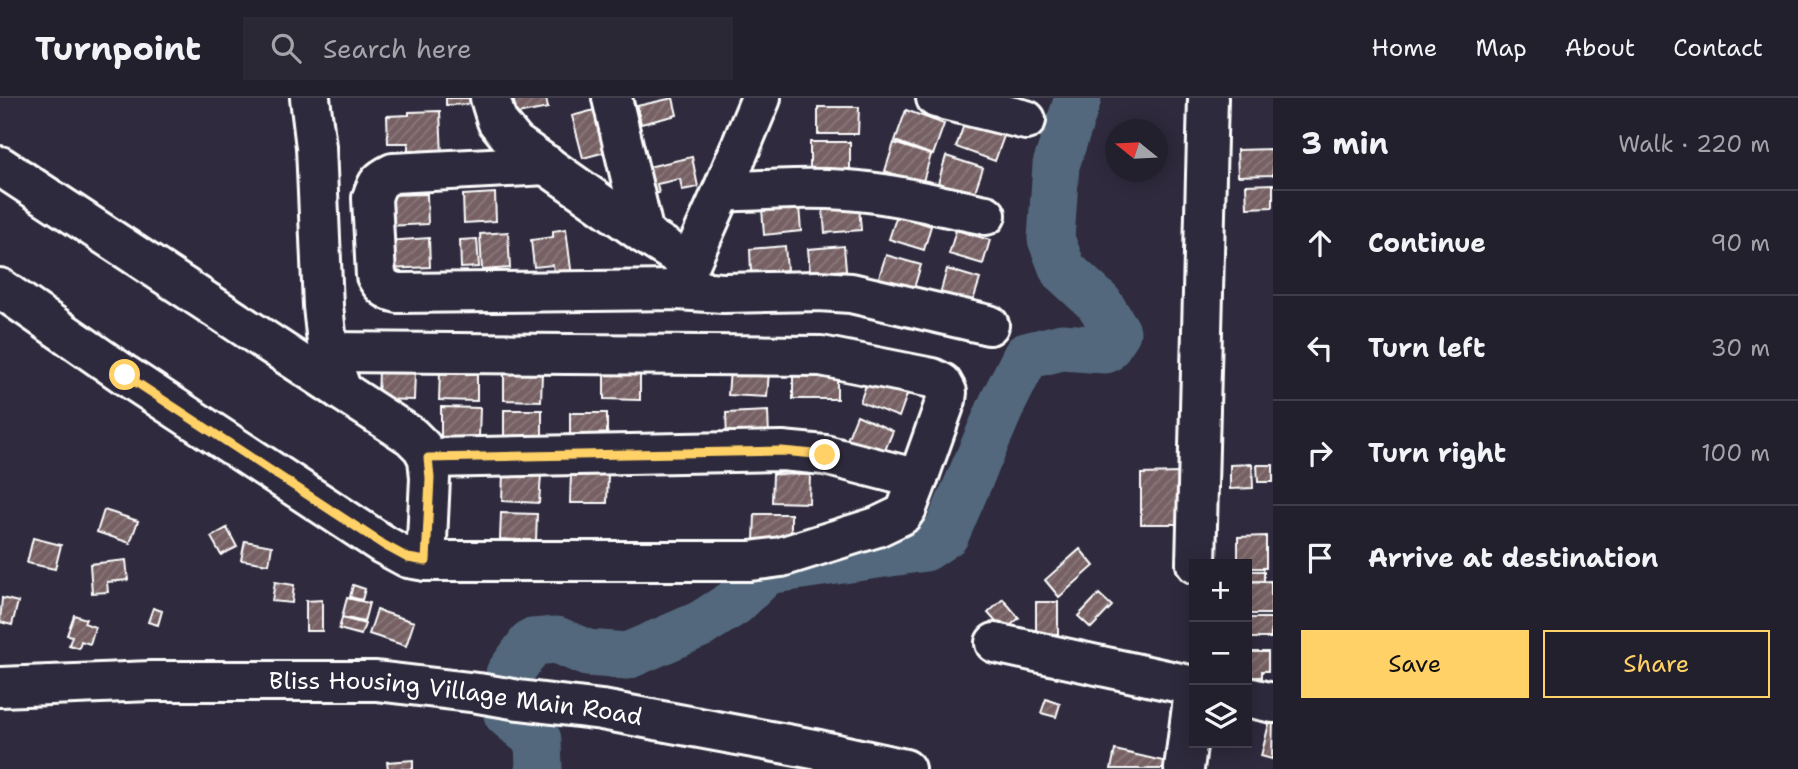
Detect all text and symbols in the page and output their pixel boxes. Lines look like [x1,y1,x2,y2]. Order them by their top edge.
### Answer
search box [243,17,733,80]
text: Turnpoint [35,26,201,71]
icon: search [267,29,305,67]
text: Search here [323,31,472,66]
text: Home [1371,32,1437,64]
text: Map [1475,32,1527,64]
text: About [1565,32,1635,64]
text: Contact [1673,32,1763,64]
north arrow [1105,119,1168,182]
text: 3 min [1301,123,1388,164]
text: Walk · 220 m [1618,129,1770,159]
icon: ahead [1301,224,1339,262]
text: Continue [1368,225,1486,260]
text: 90 m [1710,228,1770,258]
icon: left [1301,329,1339,367]
text: Turn left [1368,330,1485,365]
text: 30 m [1711,333,1770,363]
route start [109,359,140,390]
icon: right [1301,434,1339,472]
text: Turn right [1368,435,1506,470]
text: 100 m [1701,438,1770,468]
route end [809,439,840,470]
icon: arrive [1301,539,1339,577]
text: Arrive at destination [1368,540,1658,575]
map controls [1189,559,1252,748]
button: + [1189,559,1252,622]
button: − [1189,622,1252,685]
button: Save [1301,630,1529,698]
button: Share [1543,630,1770,698]
street label: Bliss Housing Village Main Road [269,665,645,733]
button: layers [1189,685,1252,748]

